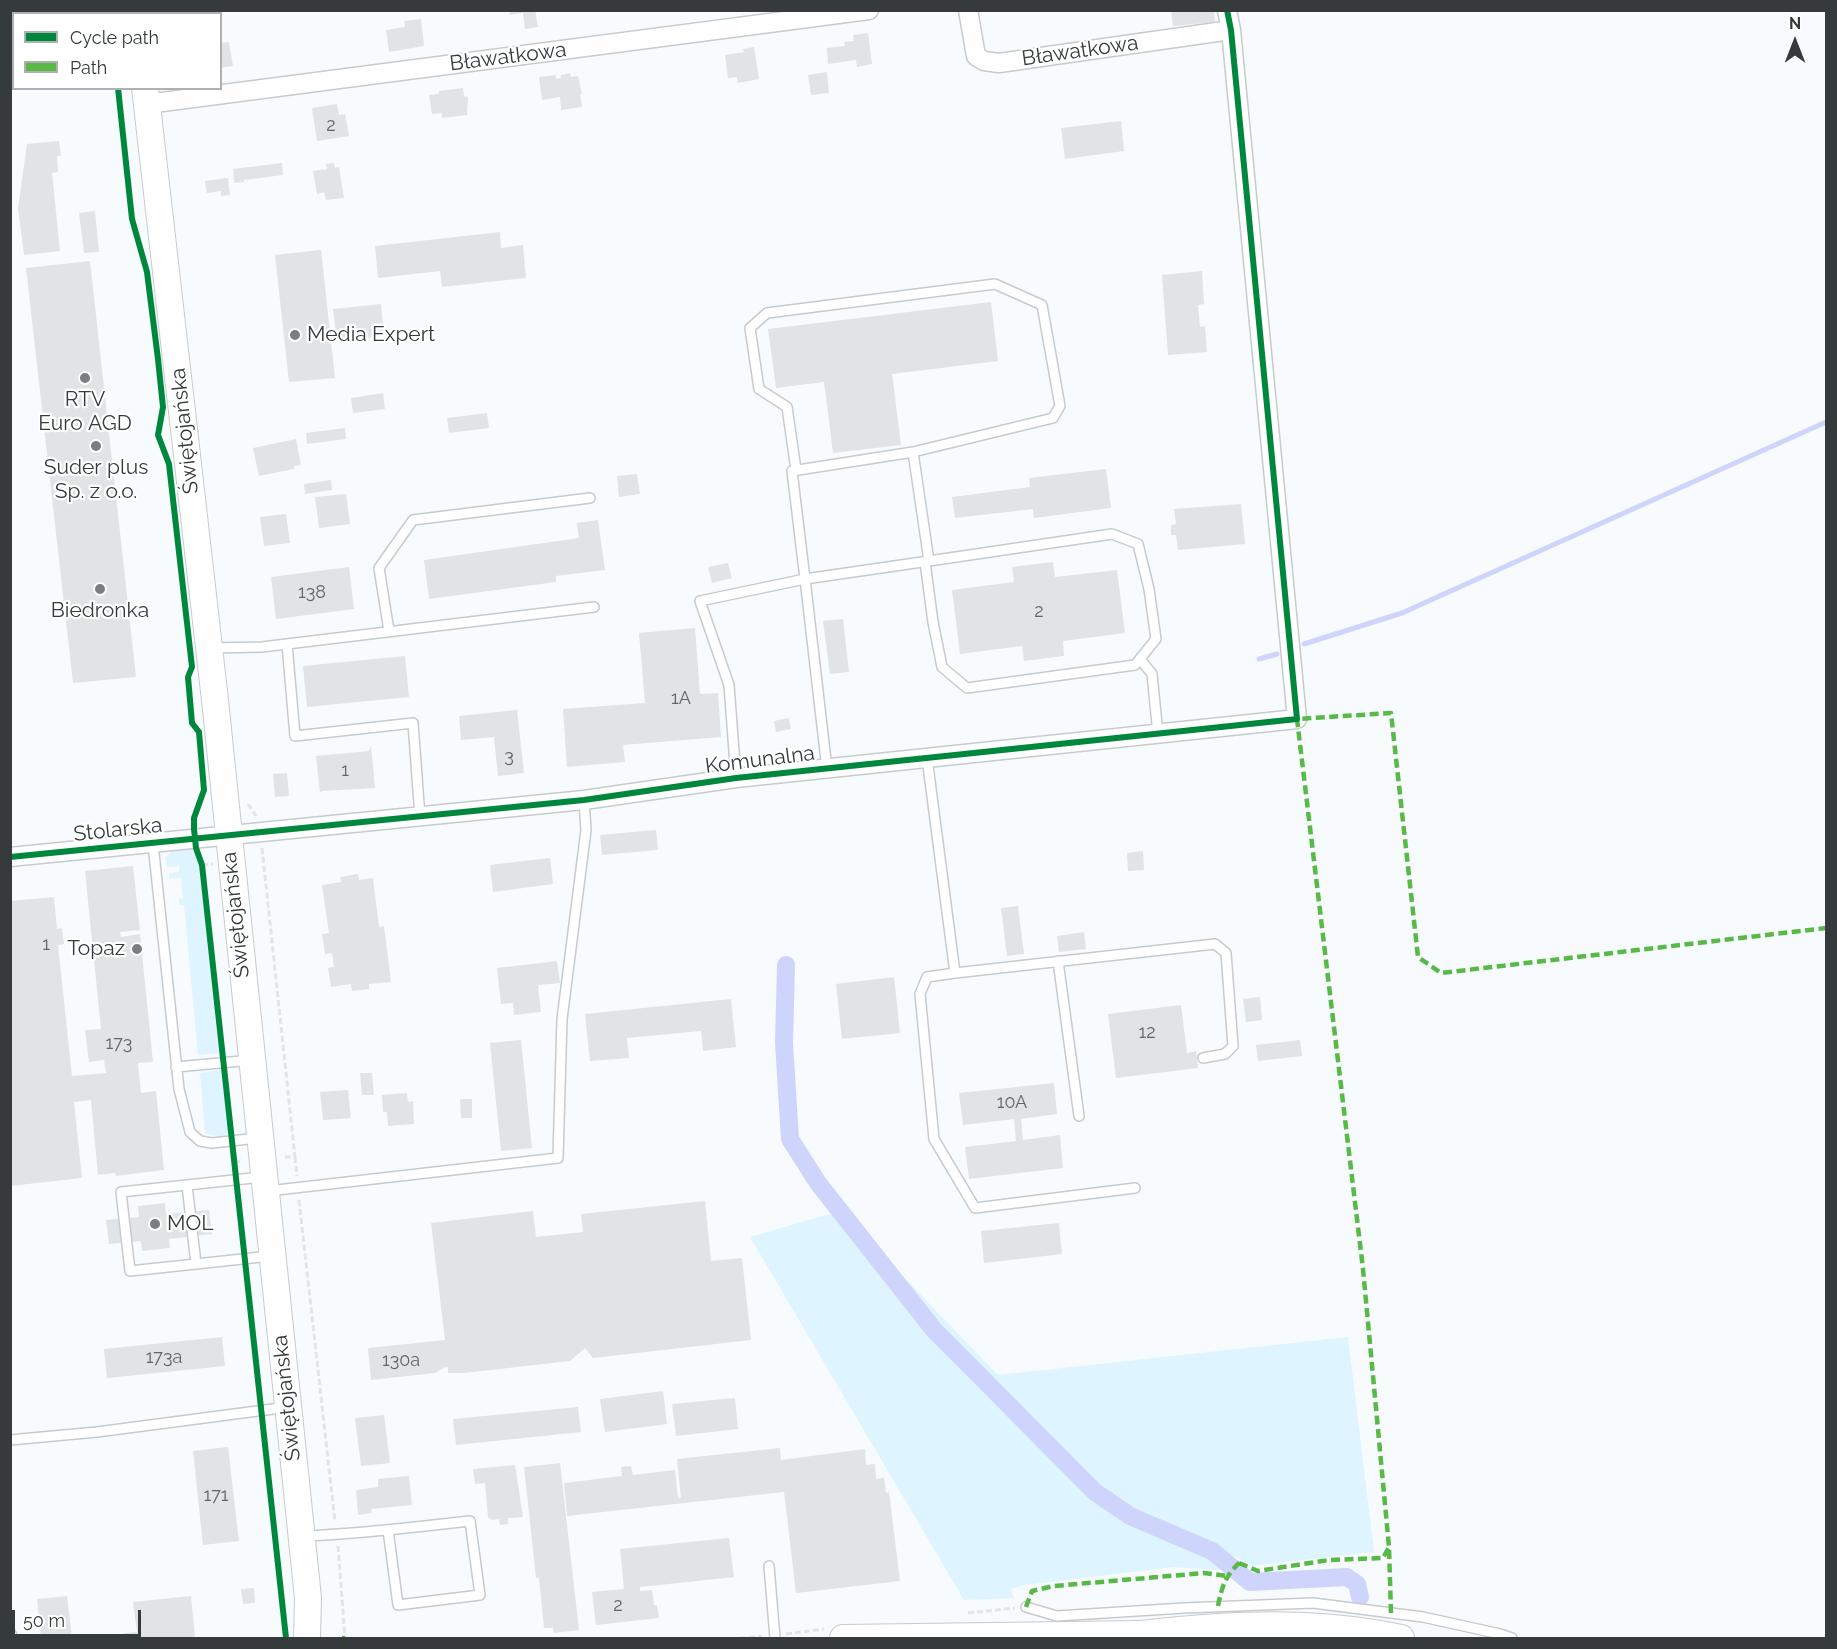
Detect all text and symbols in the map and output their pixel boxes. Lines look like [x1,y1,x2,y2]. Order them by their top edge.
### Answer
legend [12,12,222,90]
north arrow [1765,12,1825,72]
text: N [1789,14,1801,33]
text: Cycle path [70,27,159,48]
street label: Bławatkowa [1020,30,1140,72]
street label: Bławatkowa [448,37,568,77]
text: Path [70,57,107,78]
house number: 2 [326,115,336,137]
place label: Media Expert [307,322,435,348]
marker: Media Expert [288,328,302,342]
street label: Świętojańska [166,367,204,495]
marker: RTV Euro AGD [78,371,92,385]
place label: RTV Euro AGD [38,387,132,437]
marker: Suder plus Sp. z o.o. [89,439,103,453]
place label: Suder plus Sp. z o.o. [44,455,148,505]
marker: Biedronka [93,582,107,596]
house number: 138 [298,582,326,604]
place label: Biedronka [51,598,149,624]
house number: 2 [1034,601,1044,623]
house number: 1A [671,688,691,710]
street label: Komunalna [704,741,816,779]
house number: 3 [504,746,514,768]
house number: 1 [341,760,349,782]
street label: Stolarska [72,813,164,847]
street label: Świętojańska [217,851,255,979]
house number: 1 [42,934,50,956]
place label: Topaz [67,936,125,962]
marker: Topaz [130,942,144,956]
house number: 12 [1138,1022,1156,1044]
house number: 173 [106,1033,132,1055]
house number: 10A [997,1092,1027,1114]
place label: MOL [167,1211,213,1237]
marker: MOL [148,1217,162,1231]
street label: Świętojańska [268,1334,306,1462]
house number: 173a [146,1347,182,1369]
house number: 130a [382,1350,420,1372]
house number: 171 [204,1485,228,1507]
house number: 2 [613,1595,623,1617]
scale bar [15,1598,144,1636]
text: 50 m [23,1610,65,1631]

